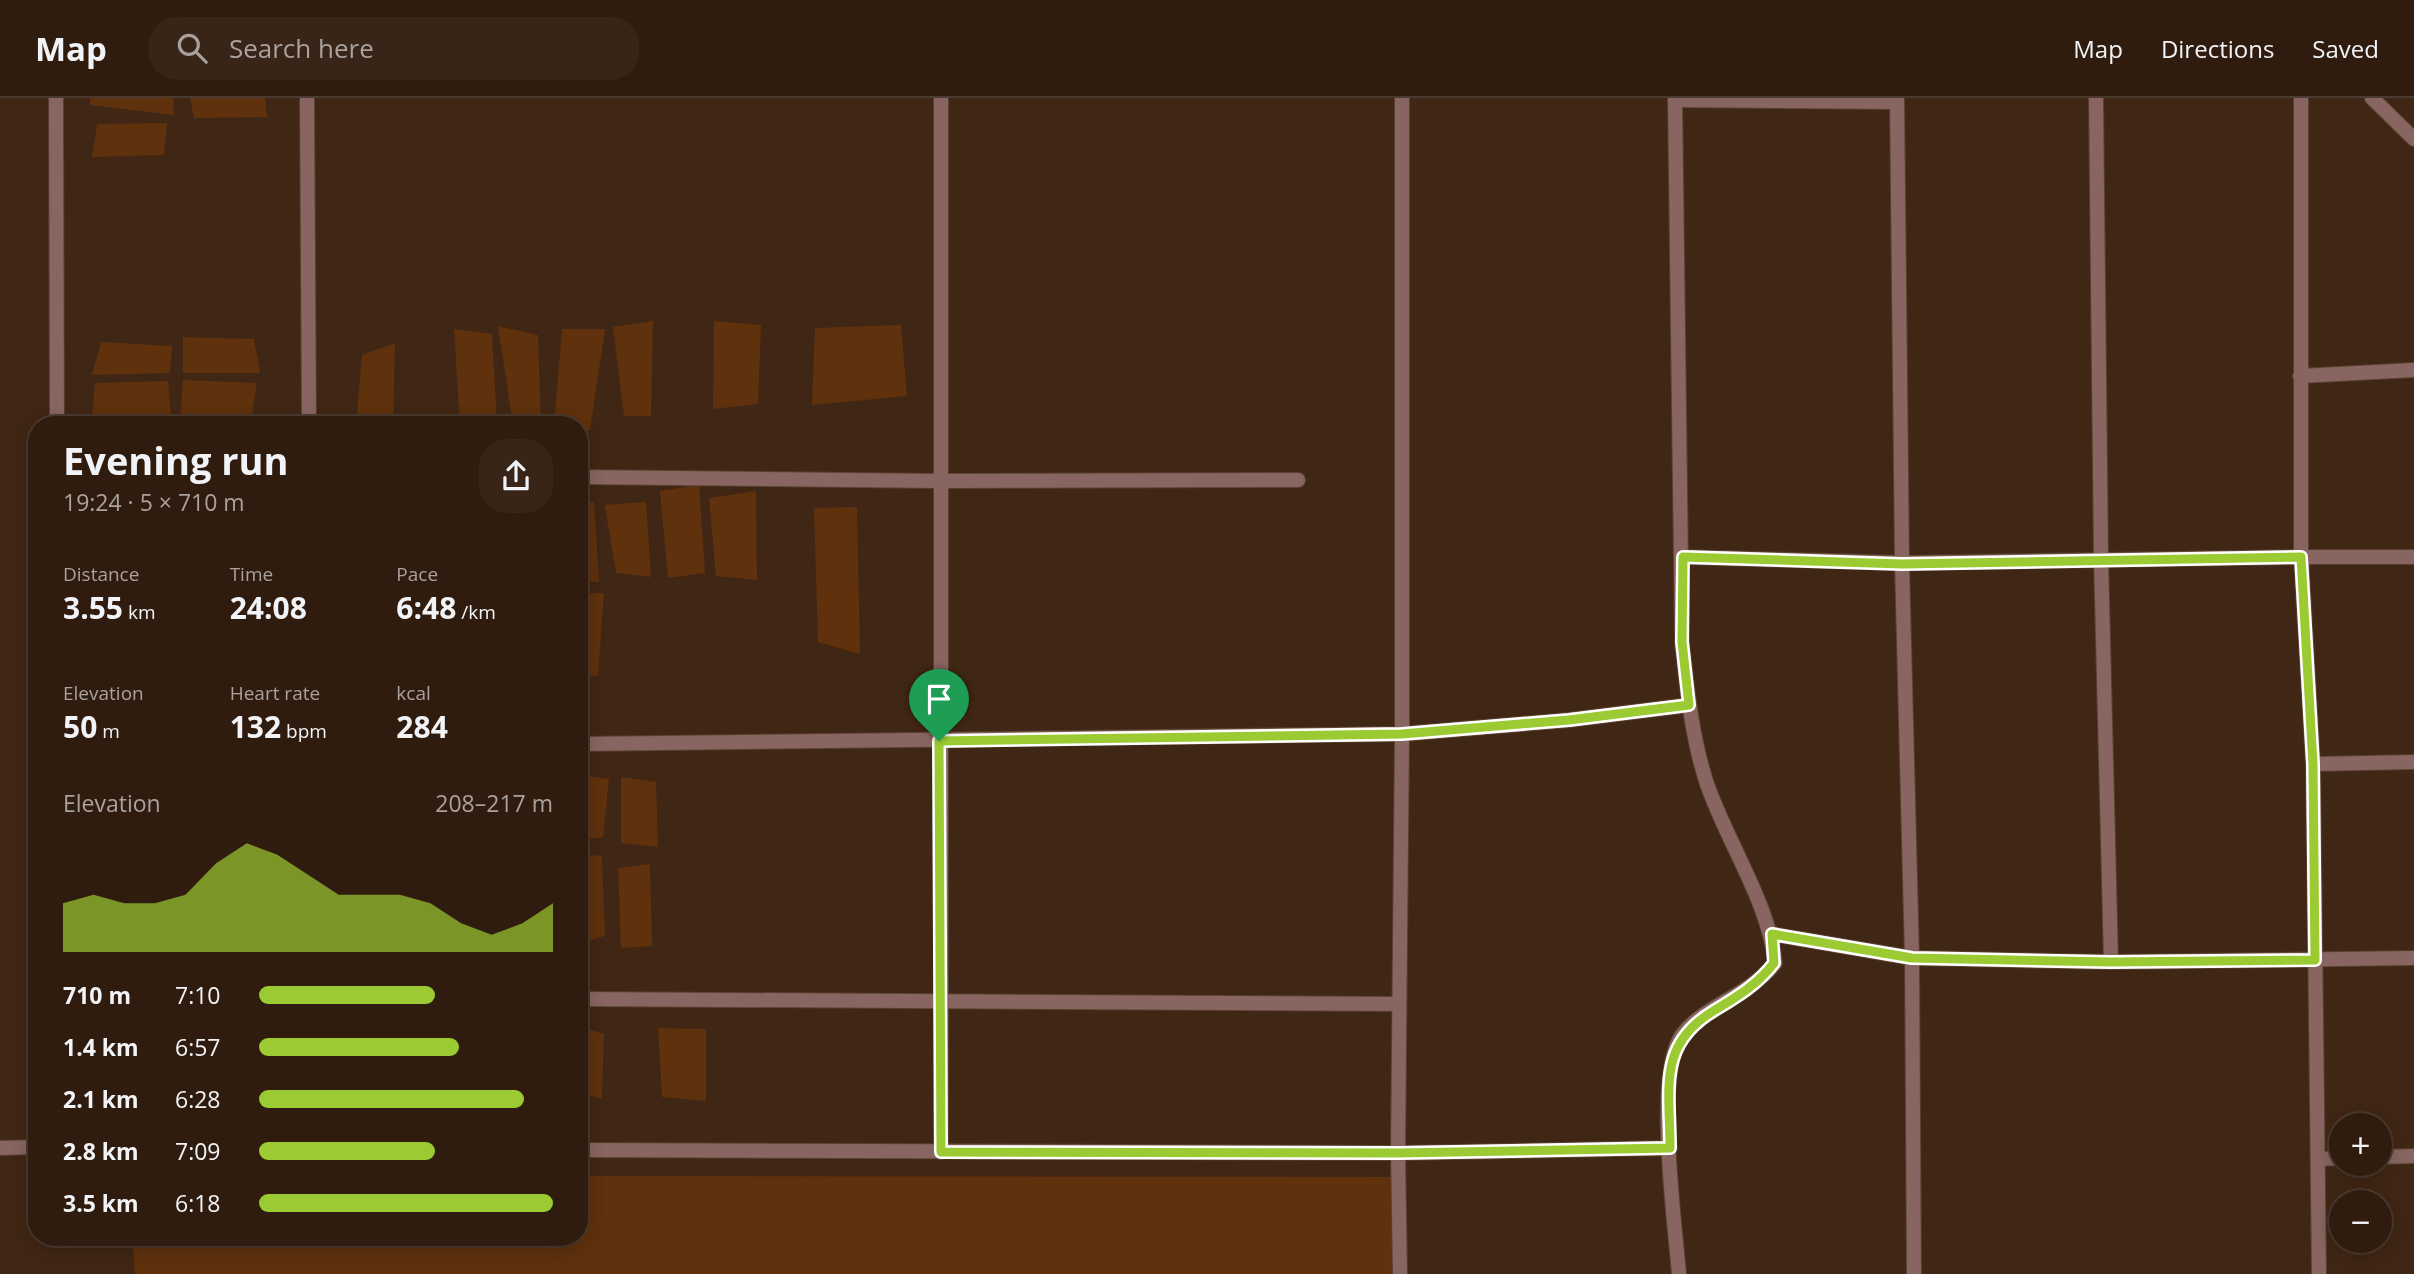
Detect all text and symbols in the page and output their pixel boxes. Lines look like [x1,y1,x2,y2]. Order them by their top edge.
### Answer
search box [149,17,639,80]
text: Map [35,26,107,71]
icon: search [173,29,211,67]
text: Search here [229,30,374,66]
text: Map [2073,32,2123,65]
text: Directions [2161,32,2274,65]
text: Saved [2312,32,2379,65]
text: Evening run [63,434,288,486]
button: share [479,439,553,513]
text: 19:24 · 5 × 710 m [63,486,245,518]
text: Distance [63,561,139,587]
text: Time [230,561,273,587]
text: Pace [396,561,438,587]
text: 3.55 [63,587,123,628]
text: 24:08 [230,587,307,628]
text: 6:48 [396,587,456,628]
text: km [123,599,156,625]
text: /km [456,599,496,625]
pin [909,669,969,741]
text: Elevation [63,680,144,706]
text: Heart rate [230,680,320,706]
text: kcal [396,680,431,706]
icon: arrive [920,680,958,718]
text: 50 [63,706,97,747]
text: 132 [230,706,281,747]
text: 284 [396,706,448,747]
text: m [97,718,120,744]
text: bpm [281,718,327,744]
text: Elevation [63,787,161,819]
text: 208–217 m [435,787,553,819]
text: 710 m [63,979,131,1011]
text: 7:10 [175,979,221,1011]
text: 1.4 km [63,1031,139,1063]
text: 6:57 [175,1031,221,1063]
text: 2.1 km [63,1083,139,1115]
text: 6:28 [175,1083,221,1115]
map controls [2329,1113,2392,1253]
button: + [2329,1113,2392,1176]
text: 2.8 km [63,1135,139,1167]
text: 7:09 [175,1135,221,1167]
text: 3.5 km [63,1187,139,1219]
text: 6:18 [175,1187,221,1219]
button: − [2329,1190,2392,1253]

